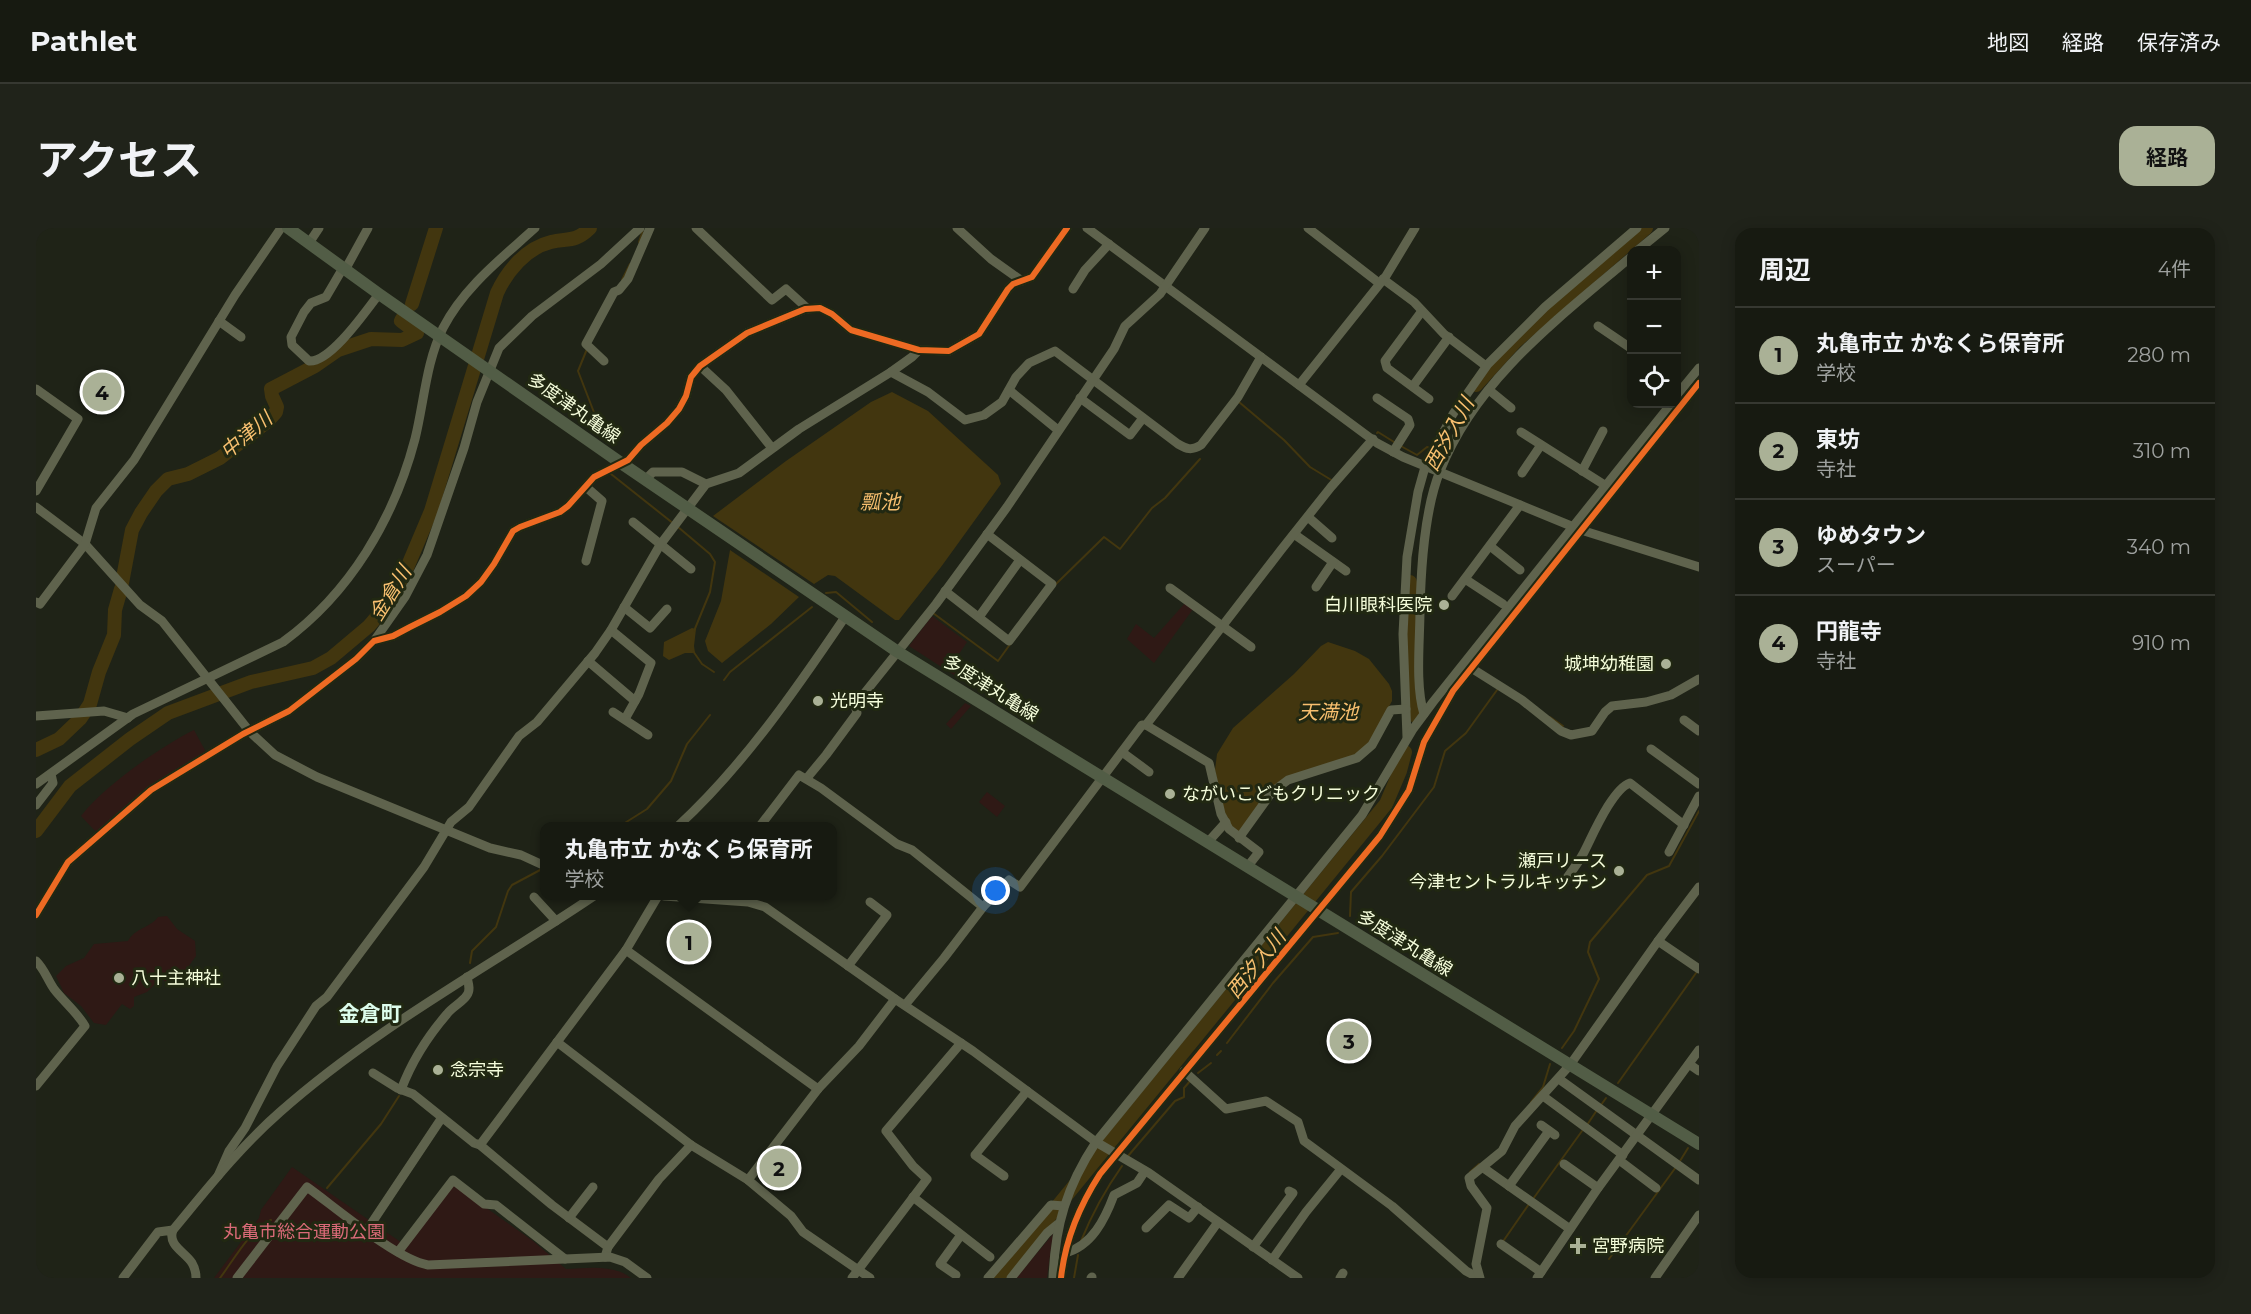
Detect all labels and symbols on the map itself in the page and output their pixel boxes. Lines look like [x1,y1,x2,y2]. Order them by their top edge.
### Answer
street label: 多度津丸亀線 [523,368,625,448]
pin: 4 [82,370,122,414]
water label: 西汐入川 [1419,391,1480,475]
water label: 中津川 [215,405,278,463]
water label: 瓢池 [860,490,902,514]
water label: 金倉川 [364,560,417,625]
place label: 白川眼科医院 [1324,594,1432,616]
marker: 白川眼科医院 [1437,598,1451,612]
street label: 多度津丸亀線 [939,650,1043,726]
place label: 城坤幼稚園 [1564,653,1654,675]
marker: 城坤幼稚園 [1659,657,1673,671]
place label: 光明寺 [830,690,884,712]
marker: 光明寺 [811,694,825,708]
water label: 天満池 [1298,700,1360,724]
place label: ながいこどもクリニック [1182,783,1380,805]
marker: ながいこどもクリニック [1163,787,1177,801]
place label: 瀬戸リース 今津セントラルキッチン [1409,850,1607,893]
marker: 瀬戸リース 今津セントラルキッチン [1612,864,1626,878]
your location [981,876,1010,905]
street label: 多度津丸亀線 [1353,905,1457,981]
pin: 1 [670,920,708,964]
water label: 西汐入川 [1222,924,1292,1003]
place label: 八十主神社 [131,967,221,989]
marker: 八十主神社 [112,971,126,985]
district label: 金倉町 [339,1001,402,1026]
pin: 3 [1330,1018,1368,1064]
place label: 念宗寺 [450,1059,504,1081]
marker: 念宗寺 [431,1063,445,1077]
pin: 2 [760,1146,798,1190]
park label: 丸亀市総合運動公園 [223,1221,385,1243]
place label: 宮野病院 [1592,1235,1664,1257]
marker: 宮野病院 [1569,1237,1587,1255]

